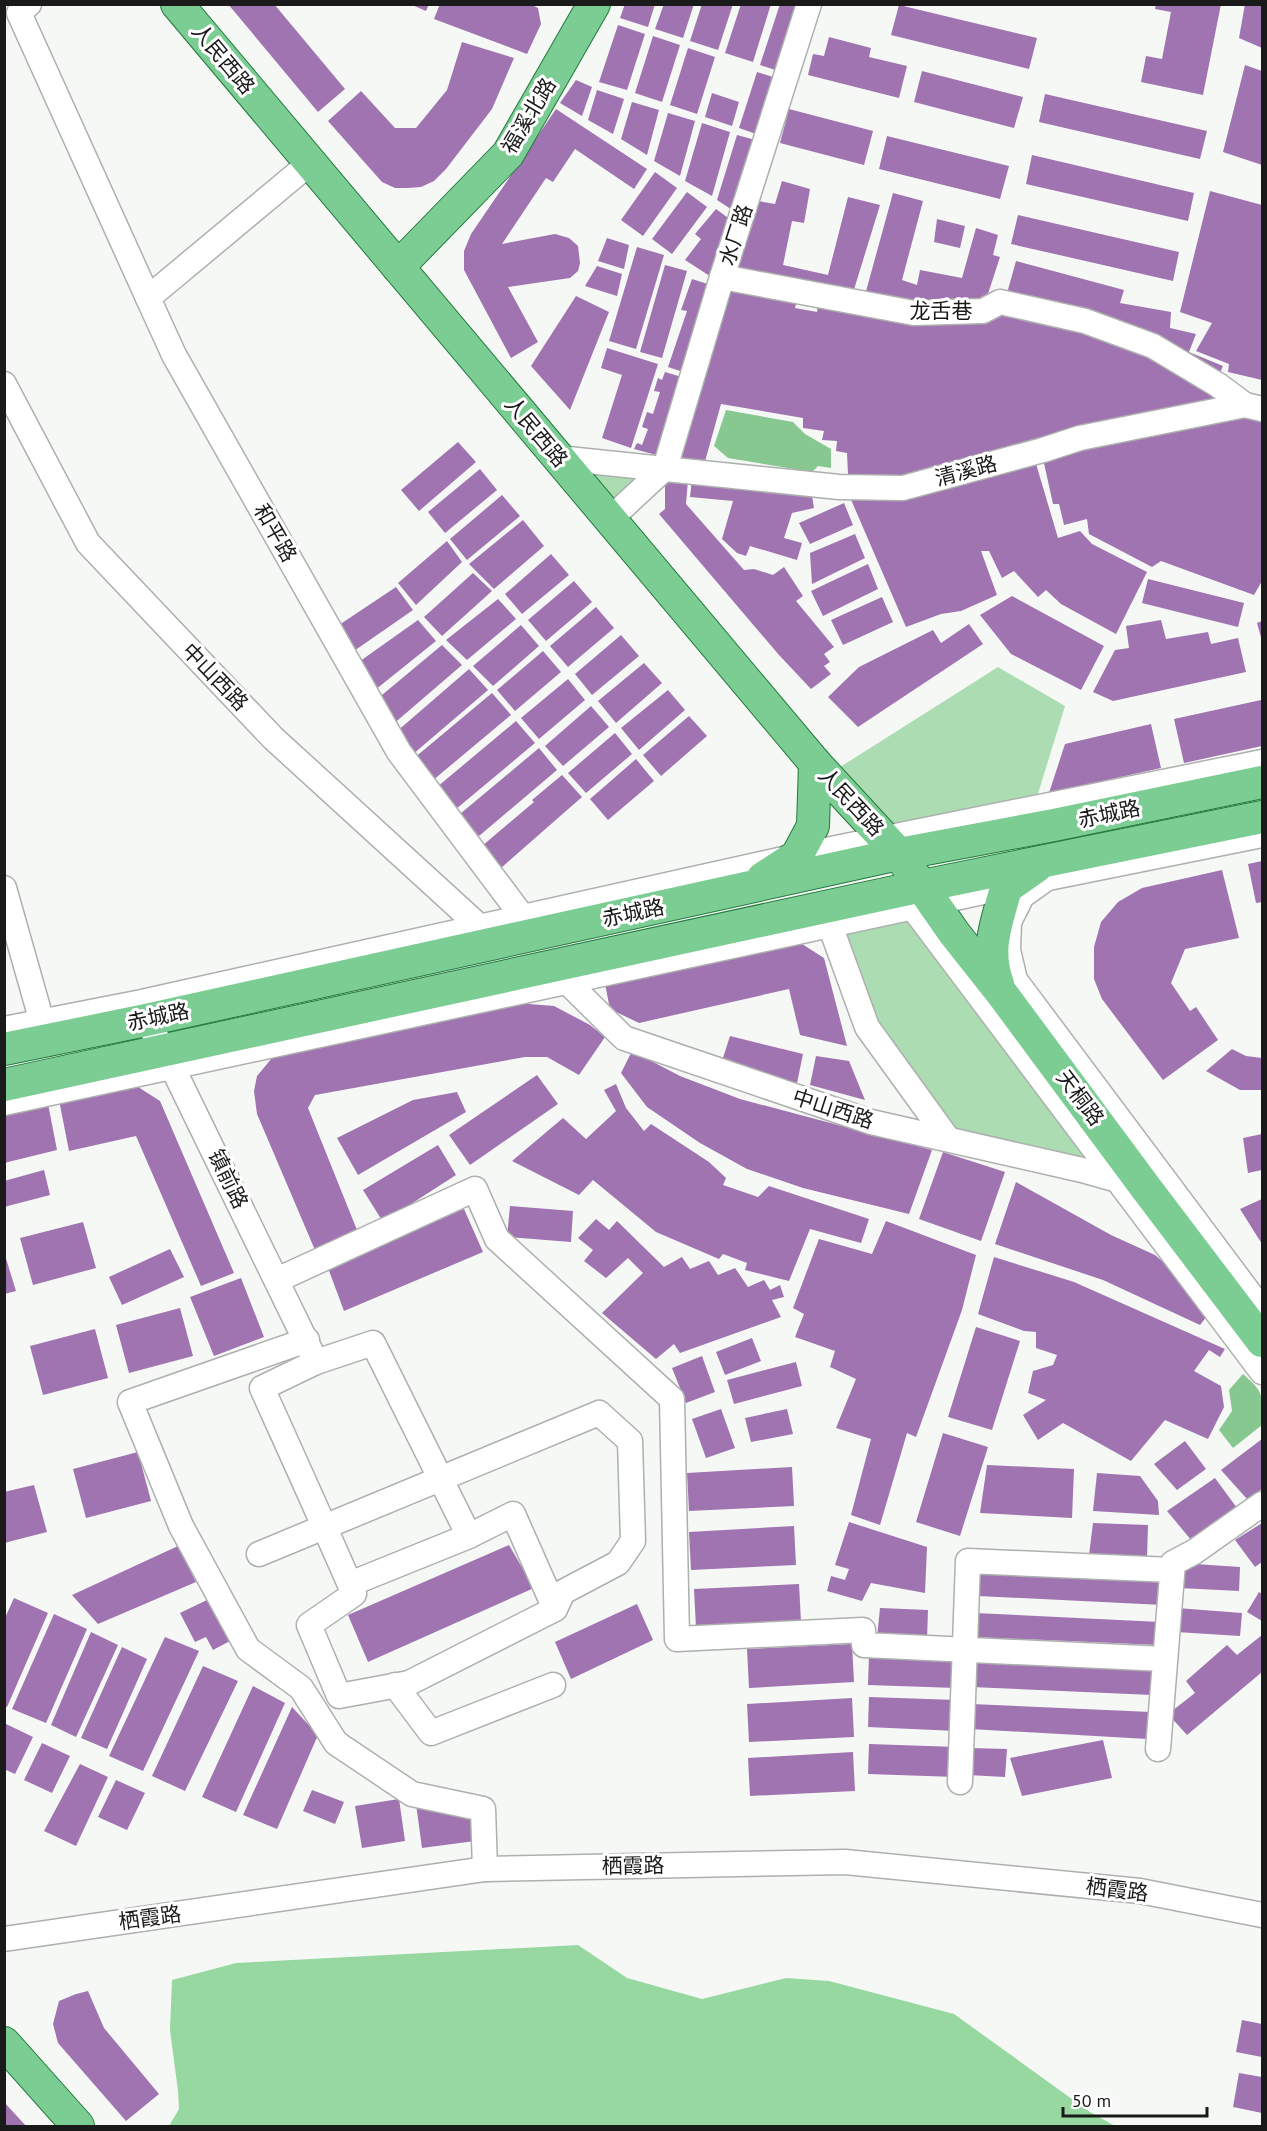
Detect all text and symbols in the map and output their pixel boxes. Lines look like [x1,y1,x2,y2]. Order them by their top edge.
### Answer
street label: 人民西路 [186,18,261,100]
street label: 福溪北路 [495,73,562,159]
street label: 水厂路 [713,201,758,269]
street label: 龙舌巷 [910,297,973,324]
street label: 人民西路 [499,391,574,473]
street label: 清溪路 [932,449,1000,492]
street label: 和平路 [248,499,303,567]
street label: 中山西路 [176,637,254,716]
street label: 人民西路 [813,762,890,842]
street label: 赤城路 [1075,794,1143,833]
street label: 赤城路 [599,893,667,932]
street label: 赤城路 [124,997,192,1036]
street label: 天桐路 [1051,1064,1110,1131]
street label: 中山西路 [789,1083,877,1134]
street label: 镇前路 [203,1145,254,1213]
street label: 栖霞路 [601,1851,665,1880]
street label: 栖霞路 [1084,1872,1150,1907]
street label: 栖霞路 [117,1900,183,1935]
scale bar [1063,2080,1207,2118]
text: 50 m [1072,2089,1111,2112]

